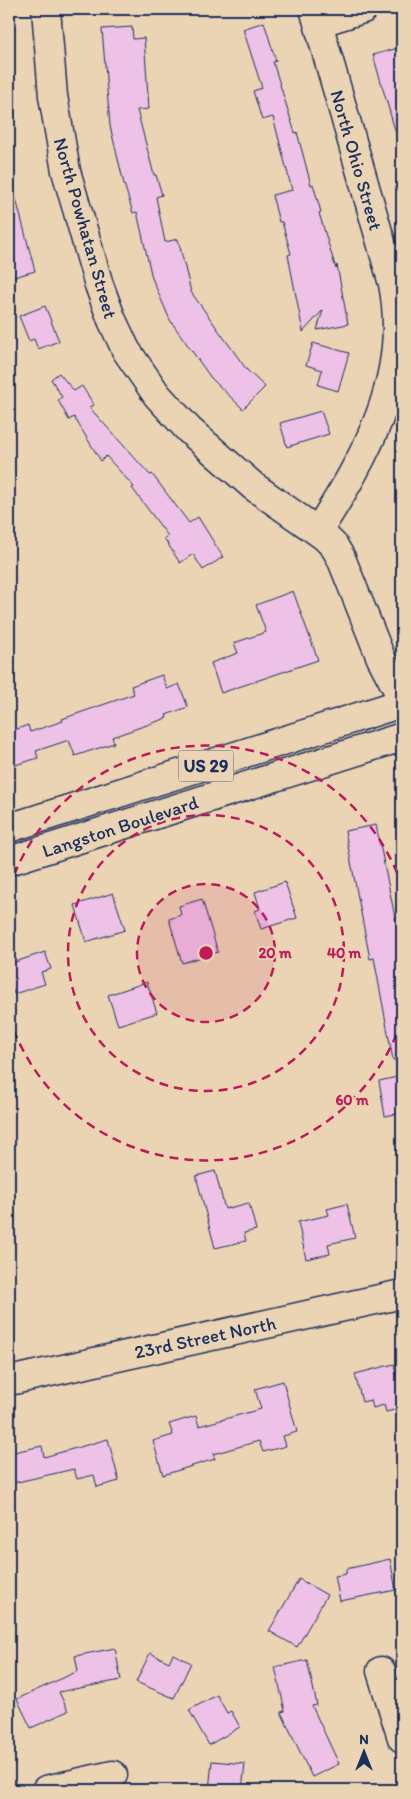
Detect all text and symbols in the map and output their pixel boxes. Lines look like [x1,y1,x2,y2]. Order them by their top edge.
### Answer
street label: North Ohio Street [325,87,388,233]
street label: North Powhatan Street [49,135,122,321]
road number: US 29 [178,750,234,781]
street label: Langston Boulevard [39,790,202,863]
centre of rings [197,944,215,962]
text: 20 m [258,944,292,962]
text: 40 m [327,944,362,962]
text: 60 m [335,1091,369,1109]
street label: 23rd Street North [132,1311,278,1364]
north arrow [338,1726,388,1776]
text: N [359,1731,369,1748]

